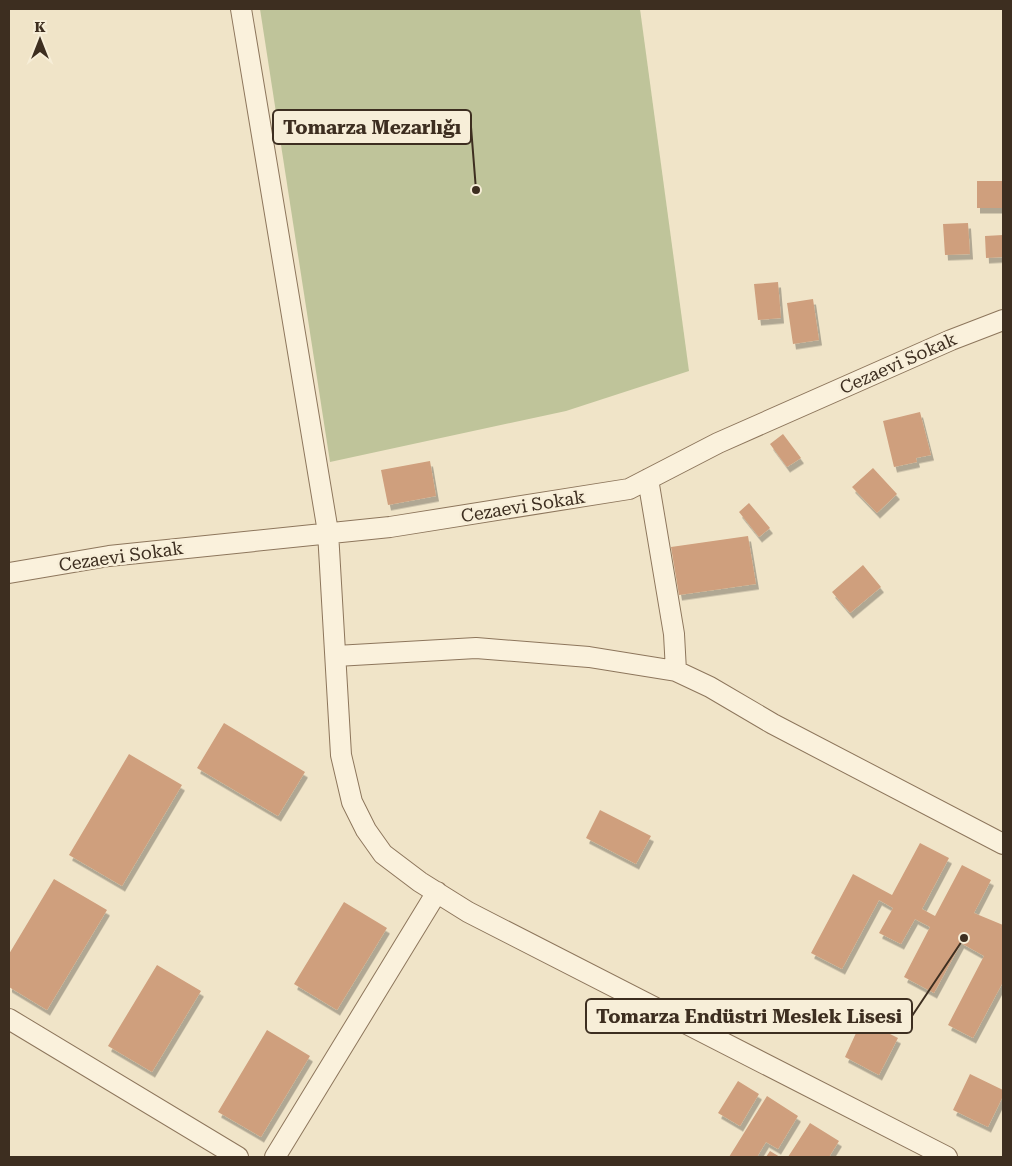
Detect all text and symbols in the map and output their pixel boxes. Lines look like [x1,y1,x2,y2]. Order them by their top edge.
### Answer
north arrow [15,15,65,65]
text: K [34,19,46,35]
callout: Tomarza Mezarlığı [273,110,471,144]
text: Tomarza Mezarlığı [283,116,461,139]
street label: Cezaevi Sokak [836,328,960,398]
street label: Cezaevi Sokak [459,486,587,526]
street label: Cezaevi Sokak [57,537,185,575]
callout: Tomarza Endüstri Meslek Lisesi [586,999,912,1033]
text: Tomarza Endüstri Meslek Lisesi [596,1005,902,1028]

